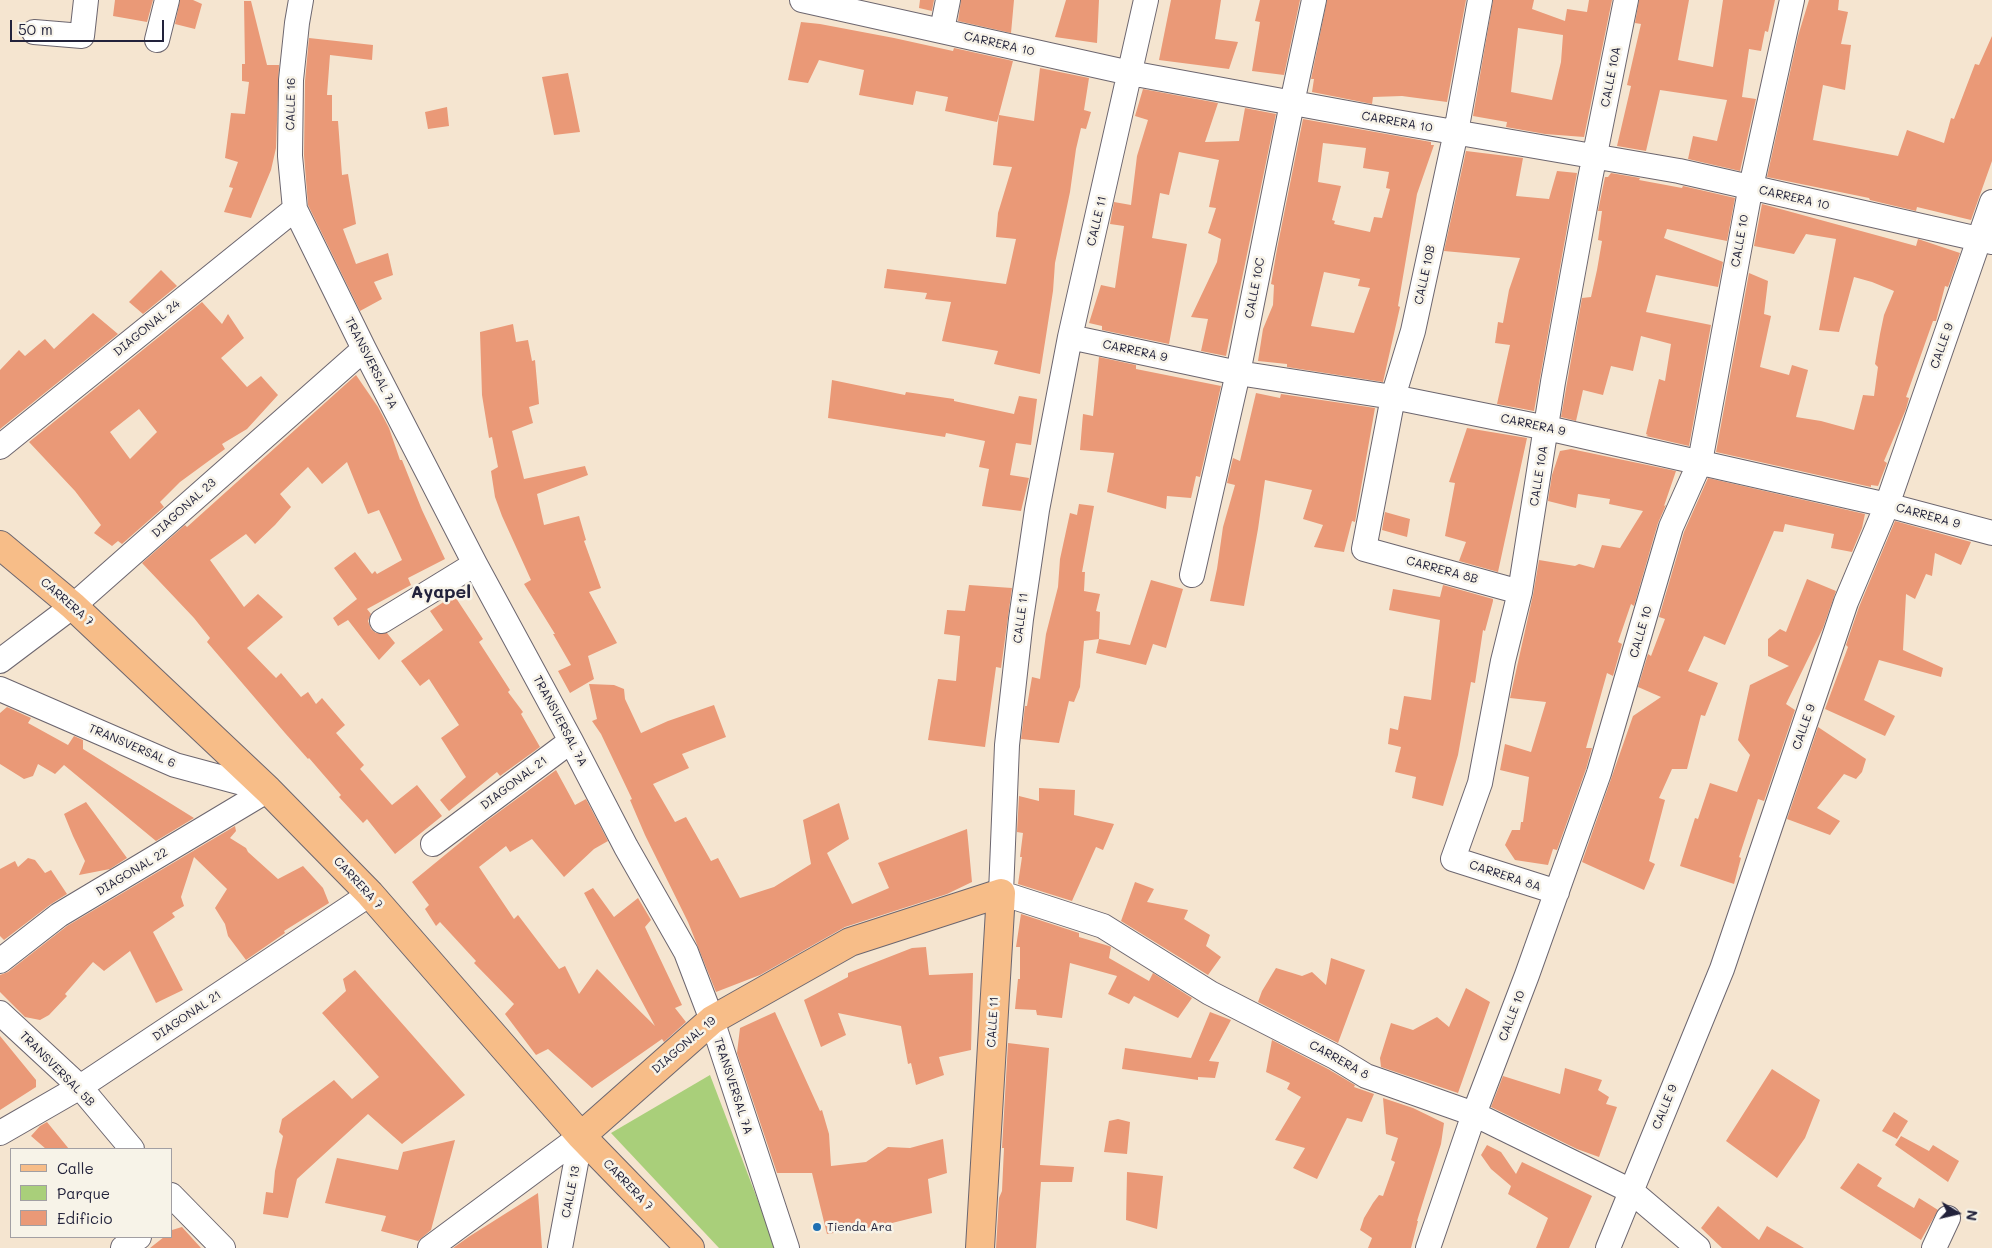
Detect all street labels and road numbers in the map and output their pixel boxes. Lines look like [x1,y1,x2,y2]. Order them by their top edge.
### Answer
street label: CARRERA 10 [962,29,1036,59]
street label: CALLE 10A [1598,46,1624,108]
street label: CALLE 16 [283,77,299,131]
street label: CARRERA 10 [1360,109,1434,135]
street label: CARRERA 10 [1757,183,1831,213]
street label: CALLE 11 [1084,195,1110,247]
street label: CALLE 10 [1728,214,1752,268]
street label: CALLE 10B [1412,244,1438,306]
street label: CALLE 10C [1242,256,1268,320]
street label: DIAGONAL 24 [111,297,183,359]
street label: TRANSVERSAL 7A [342,315,400,411]
street label: CALLE 9 [1927,321,1957,371]
street label: CARRERA 9 [1101,337,1169,365]
street label: CARRERA 9 [1499,411,1567,439]
street label: CALLE 10A [1527,445,1551,507]
street label: DIAGONAL 23 [149,475,219,541]
street label: CARRERA 9 [1894,500,1962,532]
street label: CARRERA 8B [1405,554,1479,586]
street label: CARRERA 7 [38,575,96,629]
street label: CALLE 11 [1011,592,1031,644]
street label: CALLE 10 [1627,605,1655,659]
street label: TRANSVERSAL 7A [530,673,590,769]
street label: CALLE 9 [1789,702,1819,752]
street label: TRANSVERSAL 6 [86,721,178,771]
street label: DIAGONAL 21 [478,753,550,813]
street label: DIAGONAL 22 [94,845,170,899]
street label: CARRERA 7 [330,854,386,912]
street label: CARRERA 8A [1467,858,1543,894]
street label: DIAGONAL 21 [150,988,224,1044]
street label: CALLE 10 [1496,989,1528,1043]
street label: CALLE 11 [984,996,1002,1048]
street label: DIAGONAL 19 [649,1013,719,1077]
street label: TRANSVERSAL 5B [16,1028,98,1110]
street label: TRANSVERSAL 7A [711,1036,755,1136]
street label: CARRERA 8 [1307,1038,1371,1082]
street label: CALLE 9 [1649,1082,1681,1132]
street label: CARRERA 7 [600,1156,656,1214]
street label: CALLE 13 [559,1165,583,1219]

